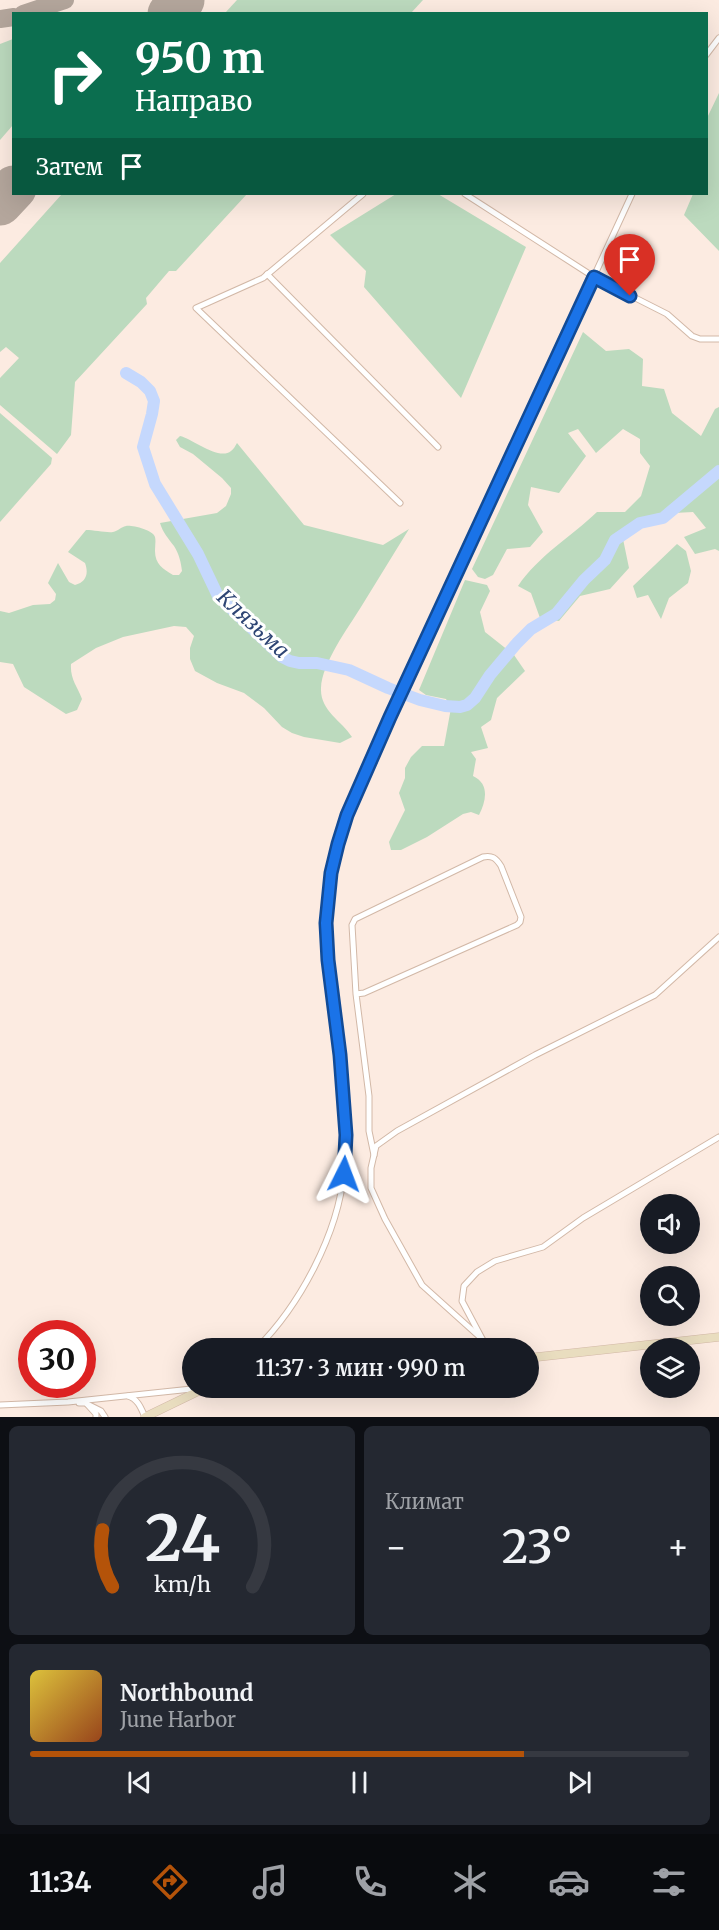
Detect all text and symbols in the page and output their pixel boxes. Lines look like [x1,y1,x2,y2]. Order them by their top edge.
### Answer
text: 950 m [135,32,264,84]
icon: right [36,36,114,114]
text: Направо [135,84,252,118]
icon: arrive [115,150,148,183]
text: Затем [36,153,103,181]
pin [604,234,655,296]
icon: arrive [613,243,646,276]
water label: Клязьма [211,583,295,664]
position arrow [312,1142,376,1206]
map controls [640,1194,700,1398]
button: sound [640,1194,700,1254]
button: search [640,1266,700,1326]
speed limit sign: 30 [18,1320,96,1398]
button: layers [640,1338,700,1398]
text: 11:37 · 3 мин · 990 m [256,1354,465,1382]
text: Климат [385,1489,464,1514]
text: 24 [144,1500,220,1578]
text: 23° [502,1519,572,1575]
text: − [385,1527,407,1568]
text: + [667,1527,689,1568]
text: km/h [154,1572,210,1599]
text: Northbound [120,1679,253,1707]
text: June Harbor [120,1707,236,1732]
icon: previous [123,1766,156,1799]
icon: pause [343,1766,376,1799]
icon: next [563,1766,596,1799]
icon: directions [149,1861,191,1903]
icon: music [249,1861,291,1903]
icon: phone [349,1861,391,1903]
icon: climate [449,1861,491,1903]
icon: car [548,1861,590,1903]
icon: filters [648,1861,690,1903]
text: 11:34 [29,1865,91,1899]

